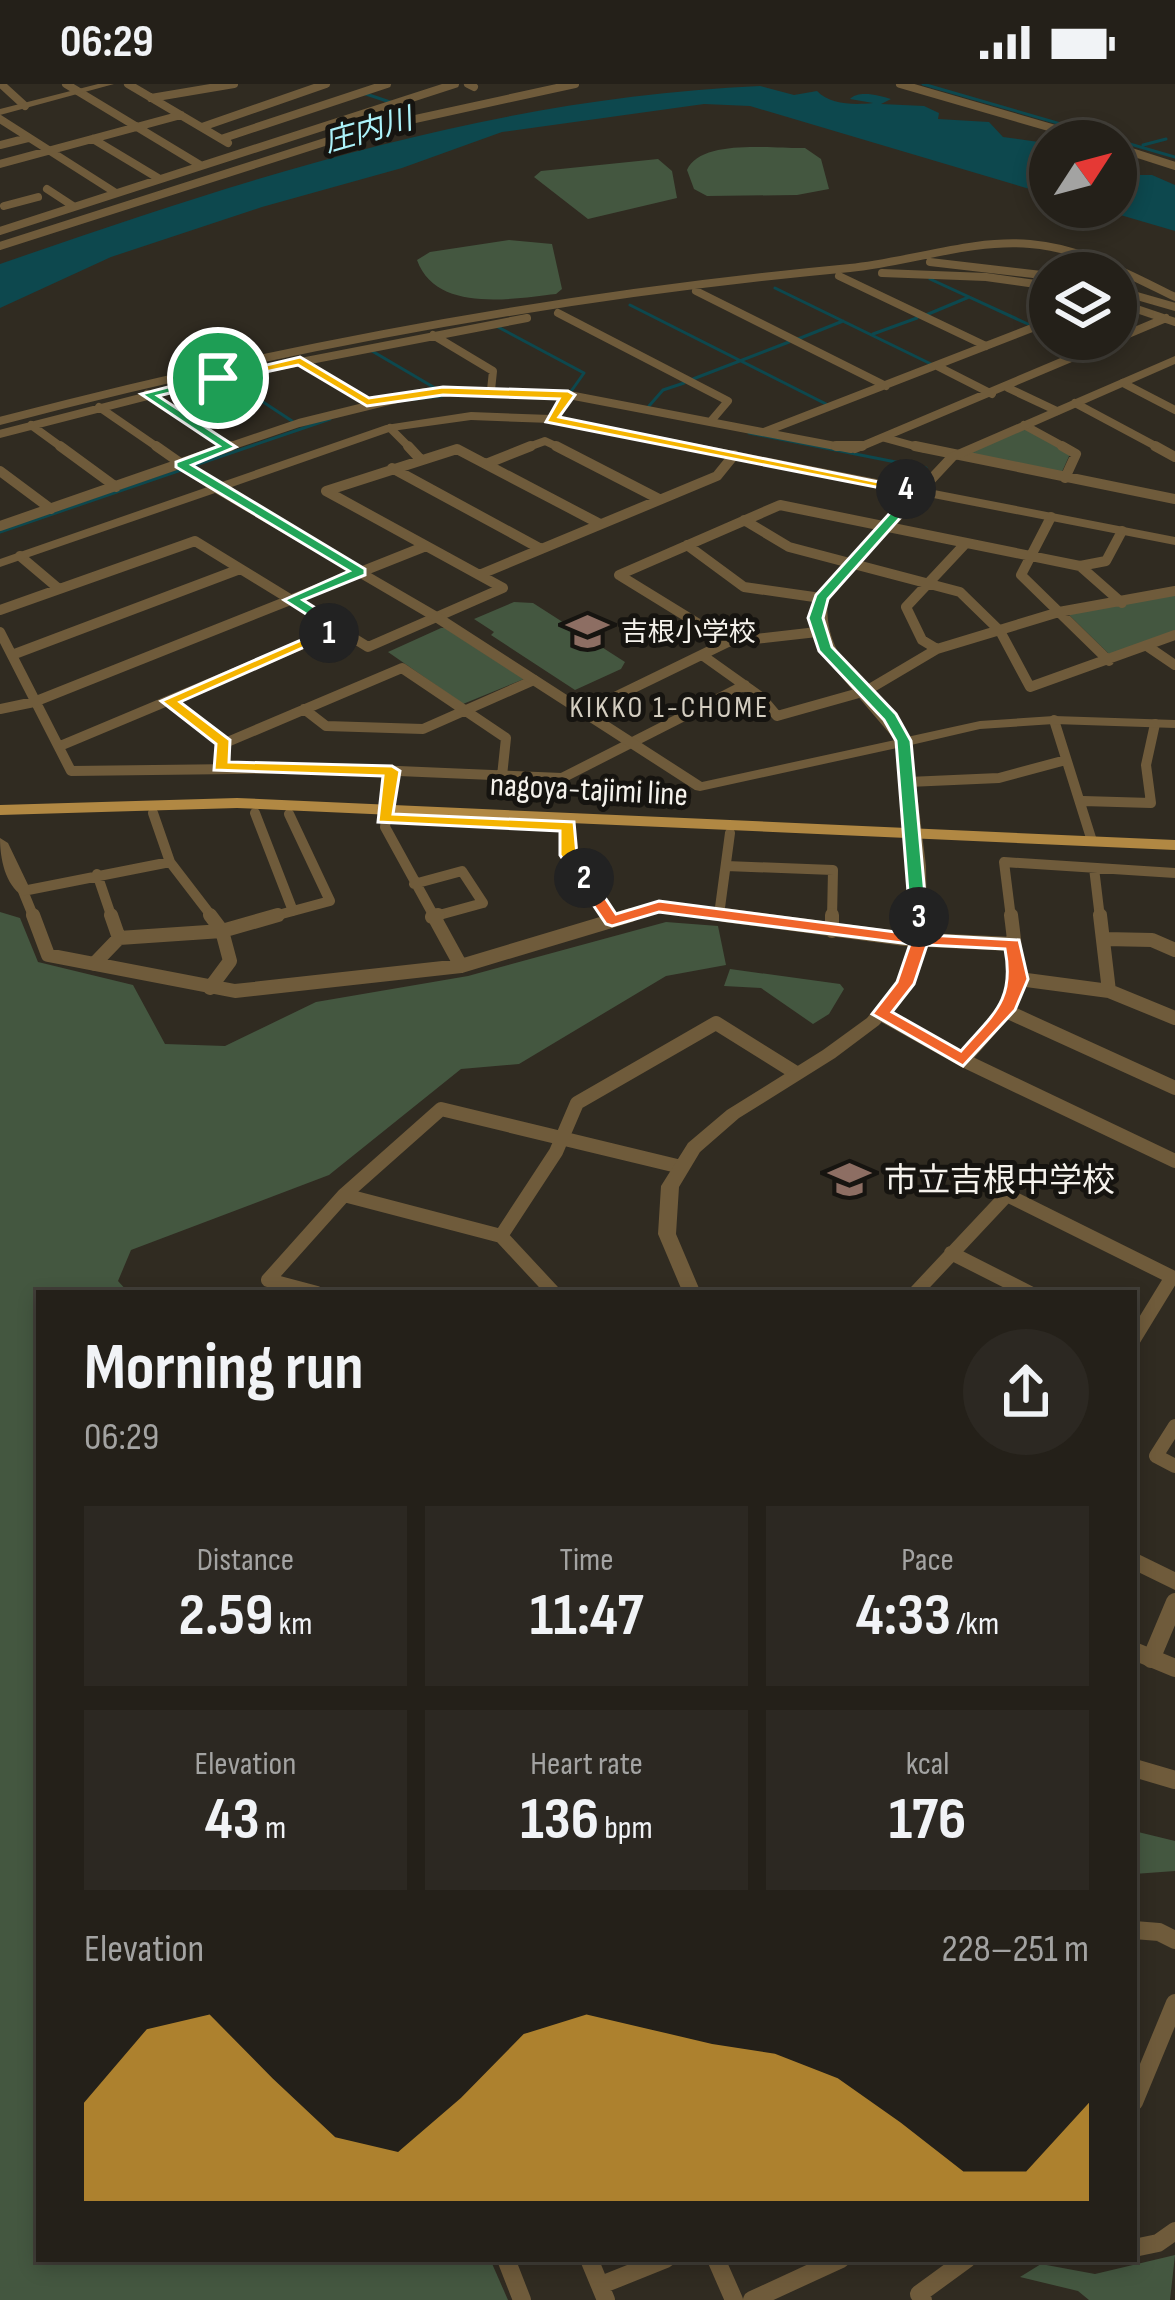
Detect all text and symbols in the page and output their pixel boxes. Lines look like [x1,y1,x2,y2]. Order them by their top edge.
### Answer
text: 06:29 [60,15,154,70]
water label: 庄内川 [320,100,419,161]
north arrow [1029,120,1137,228]
map controls [1029,120,1137,360]
button: layers [1029,252,1137,360]
pin [167,327,269,429]
icon: arrive [185,345,251,411]
pin: 4 [876,459,936,519]
text: 4 [898,469,914,509]
pin: 1 [299,603,359,663]
school or university icon: 吉根小学校 [564,609,610,655]
text: 1 [323,613,335,653]
place label: 吉根小学校 [621,617,756,649]
district label: KIKKO 1-CHOME [570,690,770,726]
street label: nagoya-tajimi line [489,765,689,815]
pin: 2 [554,848,614,908]
text: 2 [577,858,591,898]
pin: 3 [889,887,949,947]
text: 3 [912,897,926,937]
school or university icon: 市立吉根中学校 [827,1156,873,1202]
place label: 市立吉根中学校 [884,1161,1115,1201]
text: Morning run [84,1329,364,1408]
button: share [963,1329,1089,1455]
text: 06:29 [84,1414,159,1461]
text: Distance [197,1540,294,1580]
text: Time [560,1540,614,1580]
text: Pace [901,1540,954,1580]
text: 2.59 [179,1580,273,1652]
text: 11:47 [530,1580,643,1652]
text: 4:33 [856,1580,951,1652]
text: km [273,1604,312,1644]
text: /km [951,1604,999,1644]
text: Elevation [195,1744,296,1784]
text: Heart rate [530,1744,643,1784]
text: kcal [906,1744,949,1784]
text: 43 [205,1784,260,1856]
text: 136 [520,1784,599,1856]
text: 176 [889,1784,966,1856]
text: m [260,1808,286,1848]
text: bpm [599,1808,653,1848]
text: Elevation [84,1926,204,1973]
text: 228–251 m [941,1926,1089,1973]

